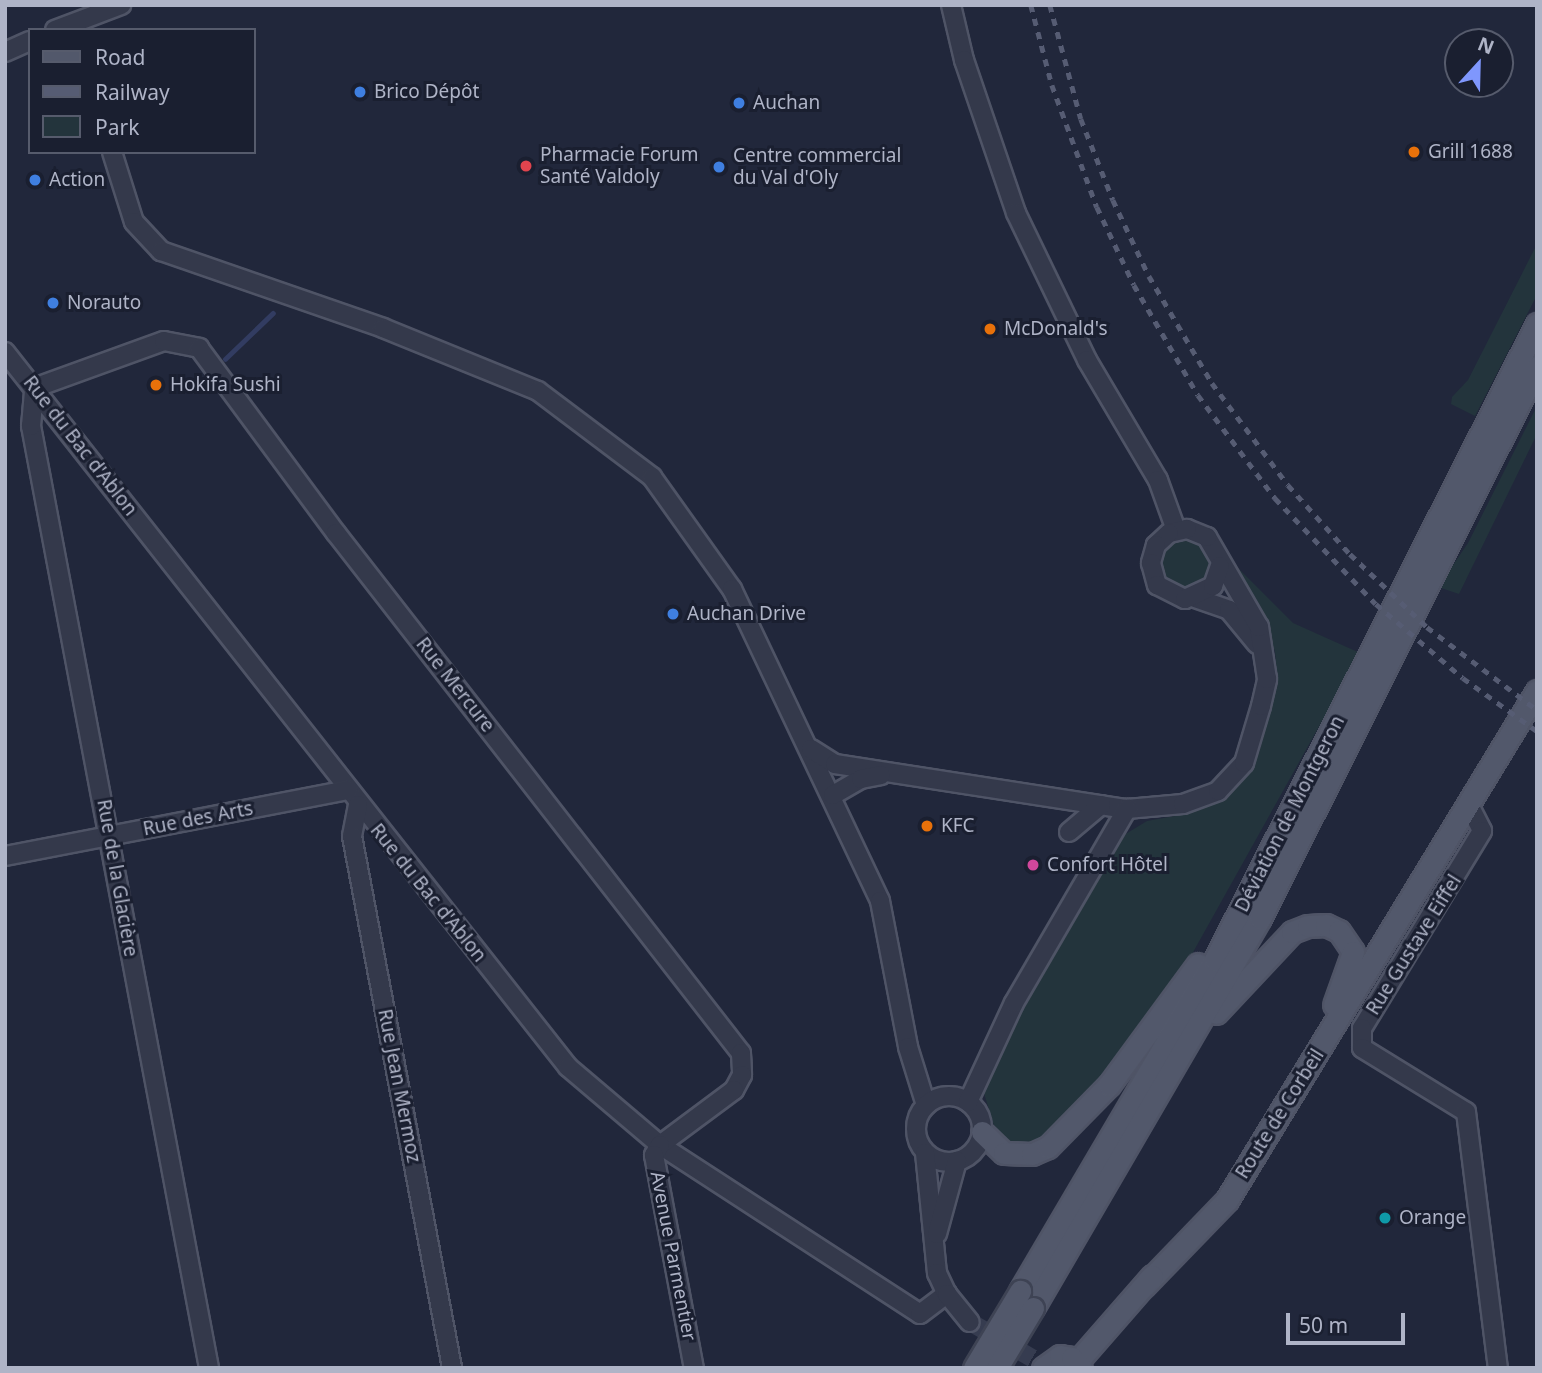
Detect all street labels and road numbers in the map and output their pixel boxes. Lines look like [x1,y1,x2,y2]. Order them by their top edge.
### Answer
street label: Rue du Bac d'Ablon [18,372,142,520]
street label: Rue Mercure [411,633,499,737]
street label: Déviation de Montgeron [1231,712,1349,916]
street label: Rue des Arts [141,797,255,841]
street label: Rue de la Glacière [92,798,142,958]
street label: Rue du Bac d'Ablon [365,819,491,967]
street label: Rue Gustave Eiffel [1362,871,1466,1019]
street label: Rue Jean Mermoz [373,1007,425,1165]
street label: Route de Corbeil [1231,1045,1329,1183]
street label: Avenue Parmentier [645,1169,701,1343]

